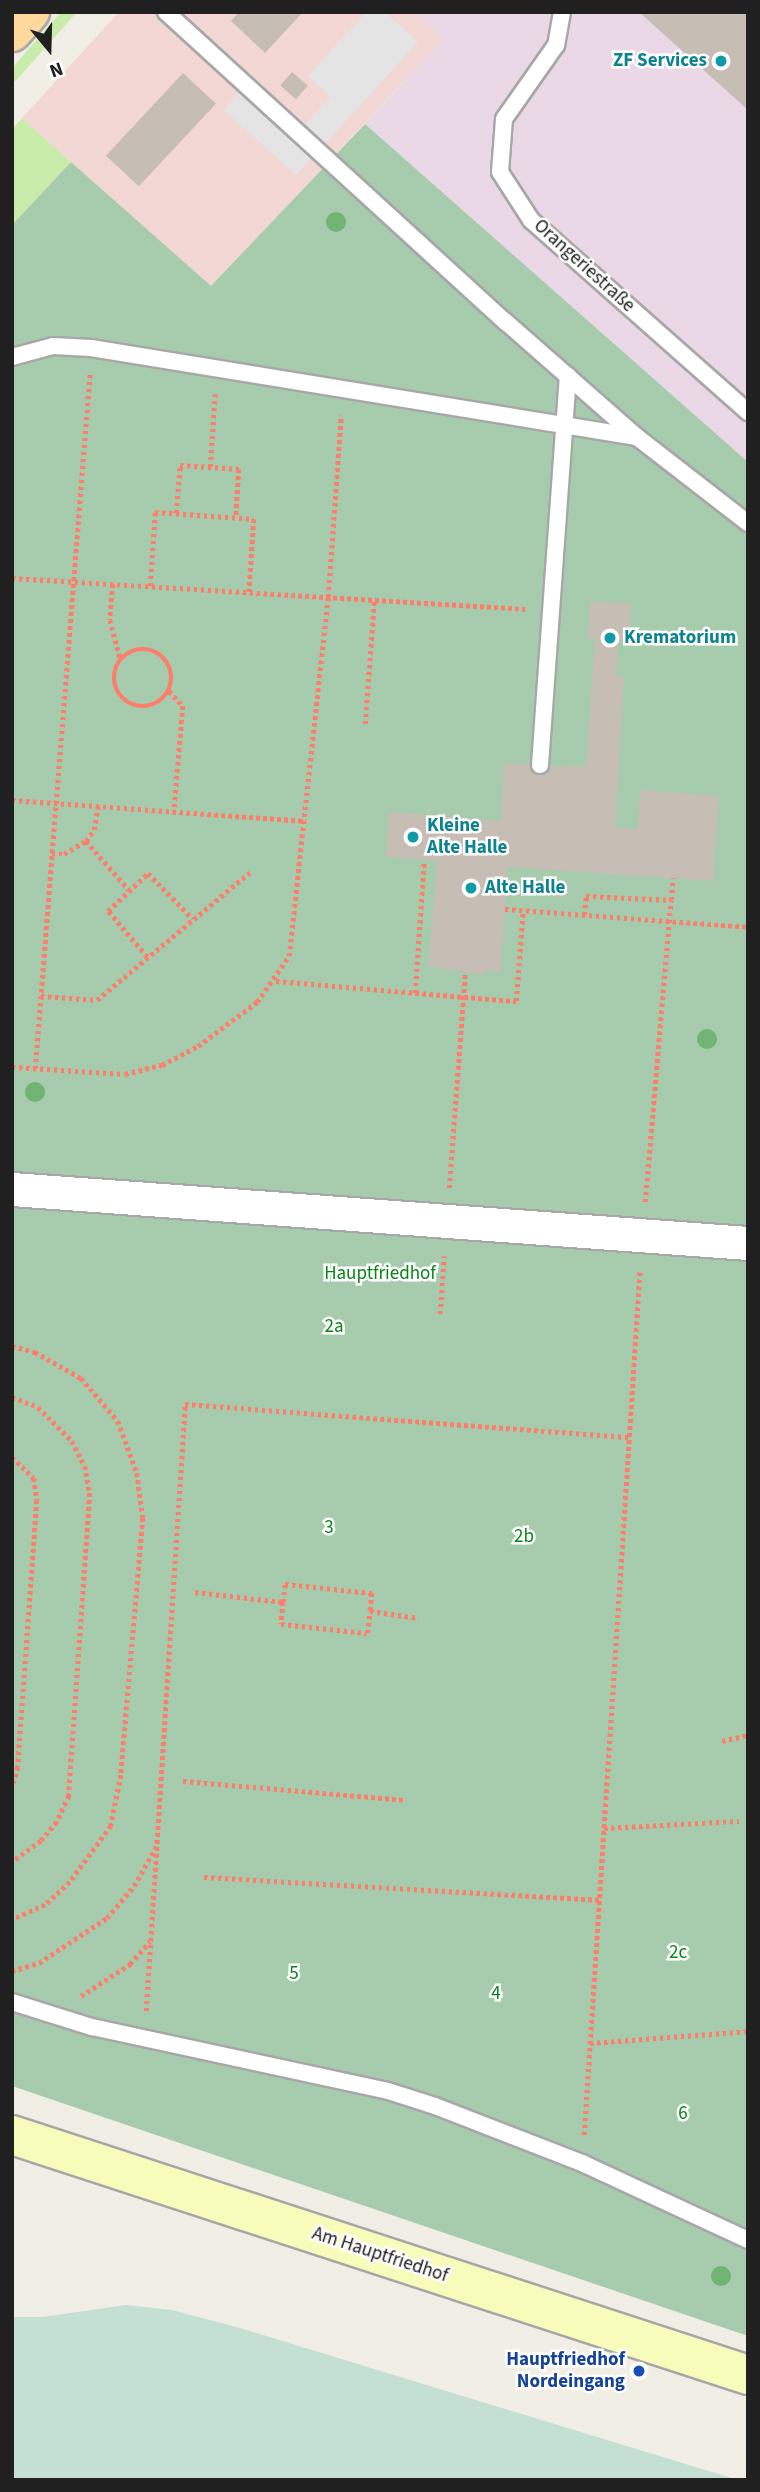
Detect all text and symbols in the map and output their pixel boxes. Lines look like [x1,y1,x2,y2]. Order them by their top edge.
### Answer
north arrow [14,14,84,84]
place label: ZF Services [613,50,707,72]
marker: ZF Services [713,53,729,69]
text: N [46,55,66,84]
street label: Orangeriestraße [529,215,639,317]
place label: Krematorium [624,627,736,649]
marker: Krematorium [602,630,618,646]
place label: Kleine Alte Halle [427,815,507,859]
marker: Kleine Alte Halle [405,829,421,845]
place label: Alte Halle [485,877,565,899]
marker: Alte Halle [463,880,479,896]
park label: Hauptfriedhof [324,1263,436,1285]
park label: 2a [324,1316,344,1338]
park label: 3 [324,1517,334,1539]
park label: 2b [514,1526,534,1548]
park label: 2c [669,1942,687,1964]
park label: 5 [289,1963,299,1985]
park label: 4 [491,1983,501,2005]
park label: 6 [678,2103,688,2125]
street label: Am Hauptfriedhof [309,2222,451,2288]
place label: Hauptfriedhof Nordeingang [506,2349,625,2393]
marker: Hauptfriedhof Nordeingang [631,2363,647,2379]

